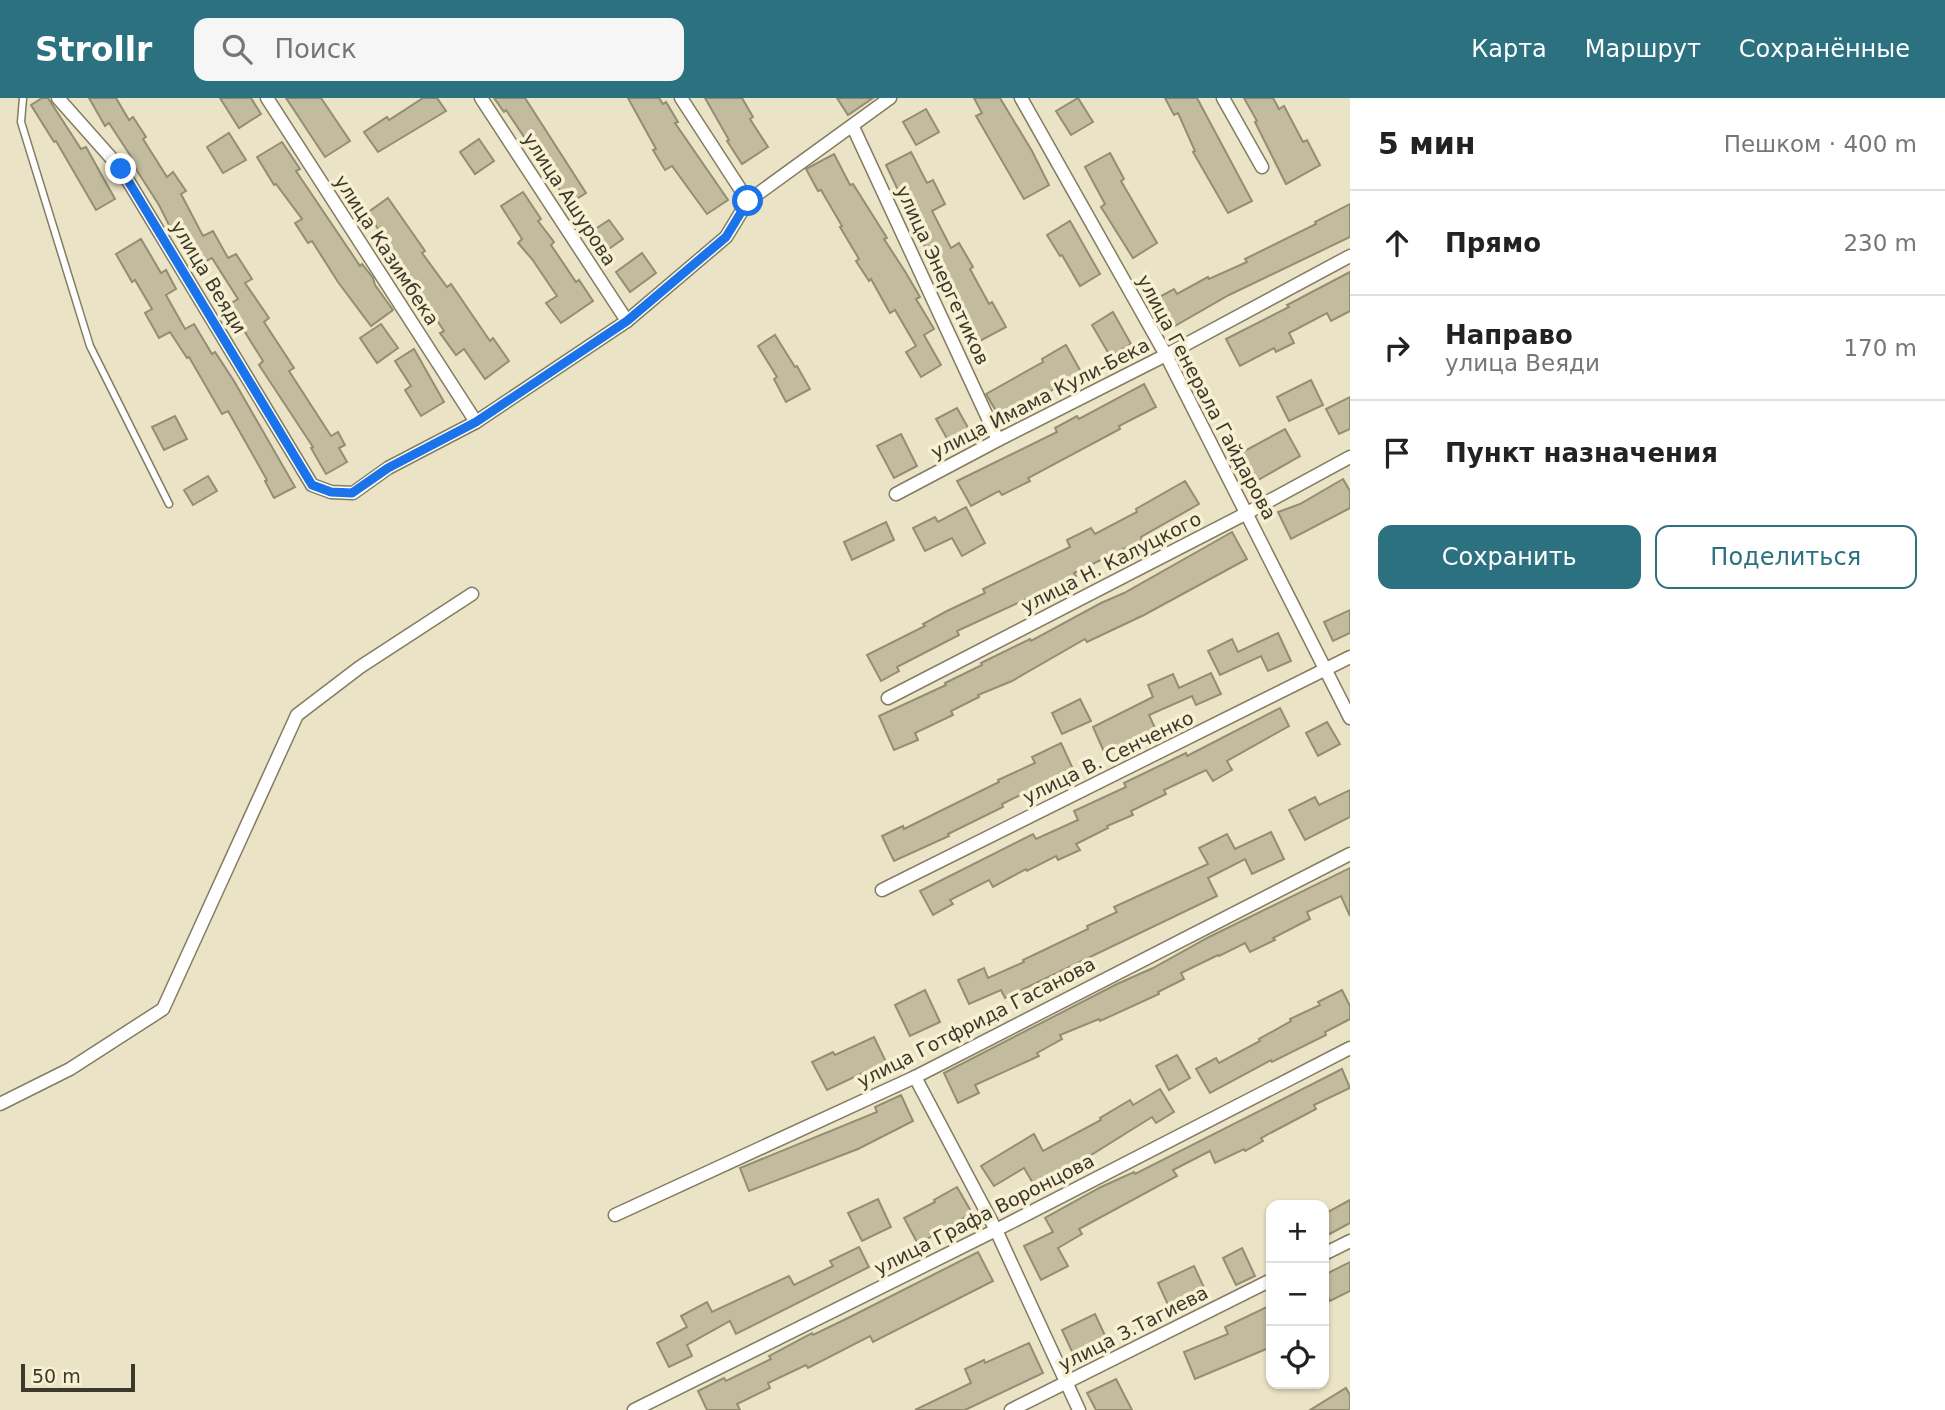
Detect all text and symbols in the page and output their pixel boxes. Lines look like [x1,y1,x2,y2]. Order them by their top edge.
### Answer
search box [194,18,684,81]
text: Strollr [35,30,152,69]
icon: search [218,30,256,68]
text: Поиск [274,34,357,64]
text: Карта [1471,35,1547,63]
text: Маршрут [1585,35,1701,63]
text: Сохранённые [1739,35,1910,63]
text: 5 мин [1378,126,1476,161]
street label: улица Ашурова [519,128,621,270]
text: Пешком · 400 m [1724,131,1917,157]
route end [105,153,136,184]
street label: улица Казимбека [330,171,444,329]
street label: улица Энергетиков [892,182,994,368]
route start [732,185,763,216]
street label: улица Веяди [167,216,251,338]
icon: ahead [1378,224,1416,262]
text: Прямо [1445,228,1541,258]
text: 230 m [1843,230,1917,256]
street label: улица Генерала Гайдарова [1133,271,1281,523]
text: Направо [1445,320,1573,350]
icon: right [1378,329,1416,367]
street label: улица Имама Кули-Бека [927,333,1153,463]
text: 170 m [1843,335,1917,361]
text: улица Веяди [1445,350,1600,376]
icon: arrive [1378,434,1416,472]
text: Пункт назначения [1445,438,1718,468]
street label: улица Н. Калуцкого [1017,507,1205,617]
button: Сохранить [1378,525,1641,589]
button: Поделиться [1655,525,1917,589]
street label: улица В. Сенченко [1019,706,1197,808]
street label: улица Готфрида Гасанова [853,952,1099,1092]
street label: улица Графа Воронцова [870,1149,1098,1279]
map controls [1266,1200,1329,1389]
button: + [1266,1200,1329,1263]
button: − [1266,1263,1329,1326]
street label: улица З.Тагиева [1055,1281,1211,1375]
button: locate [1266,1326,1329,1389]
scale bar [21,1361,135,1393]
text: 50 m [32,1365,81,1387]

